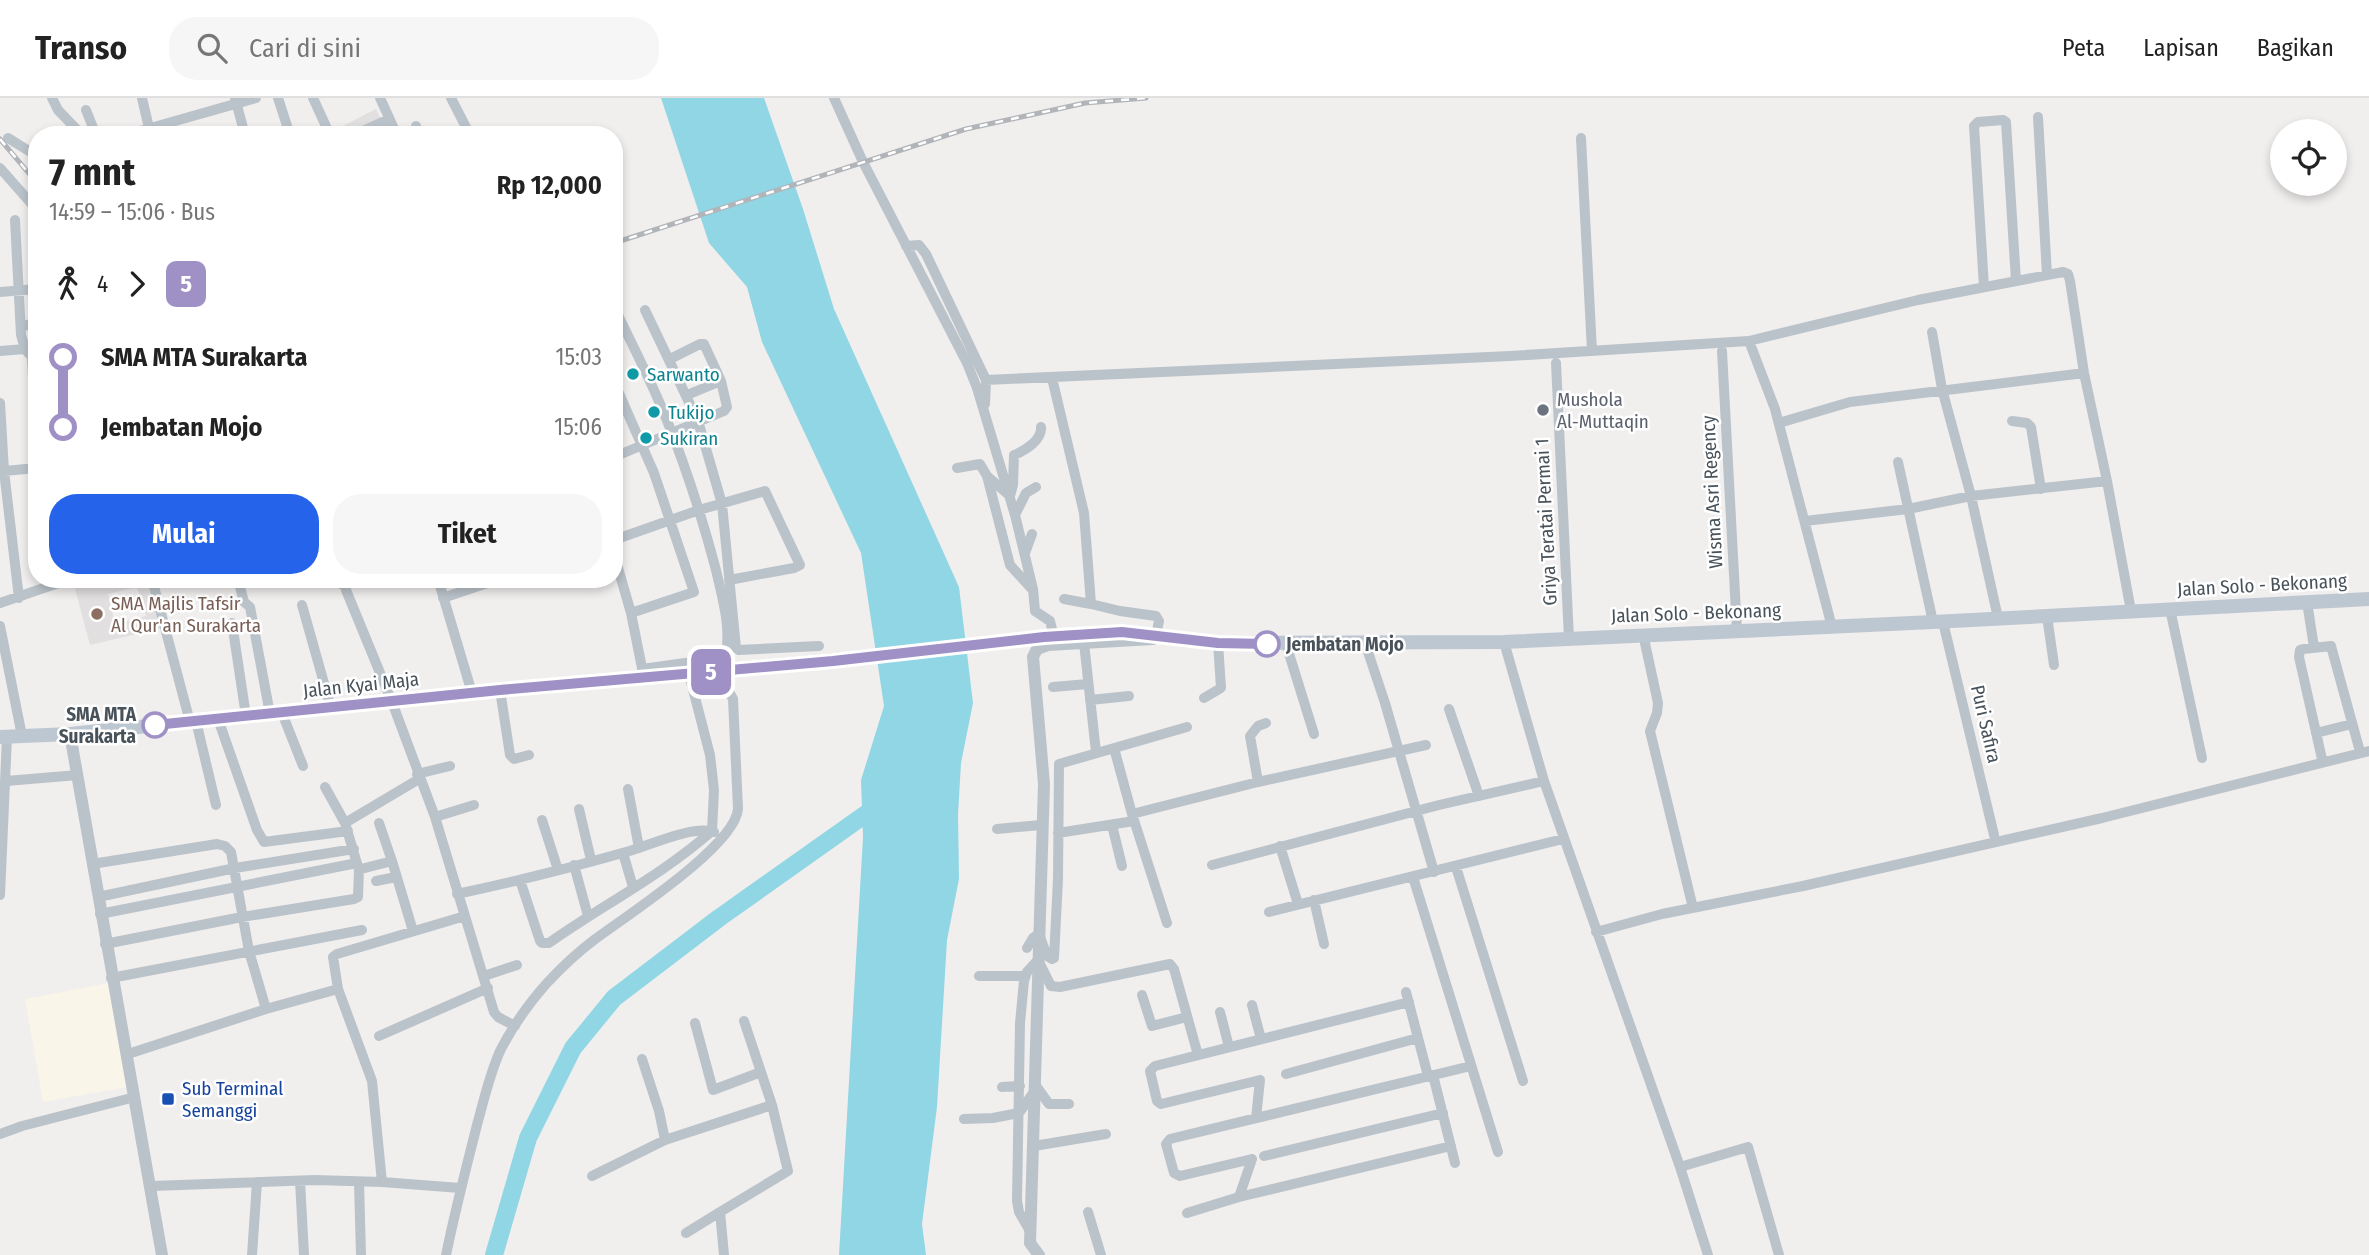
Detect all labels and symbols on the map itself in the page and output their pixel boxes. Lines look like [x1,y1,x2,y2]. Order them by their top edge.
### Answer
place label: Sarwanto [647,363,720,386]
marker: Sarwanto [625,366,641,382]
place label: Mushola Al-Muttaqin [1557,388,1649,433]
place label: Tukijo [668,401,714,424]
marker: Mushola Al-Muttaqin [1535,402,1551,418]
marker: Tukijo [646,404,662,420]
street label: Wisma Asri Regency [1696,414,1728,569]
place label: Sukiran [660,427,718,450]
marker: Sukiran [638,430,654,446]
street label: Griya Teratai Permai 1 [1530,438,1562,606]
street label: Jalan Solo - Bekonang [2177,569,2348,601]
place label: SMA Majlis Tafsir Al Qur'an Surakarta [111,592,261,637]
street label: Jalan Solo - Bekonang [1611,599,1781,627]
marker: SMA Majlis Tafsir Al Qur'an Surakarta [89,606,105,622]
marker: Jembatan Mojo [1254,631,1280,657]
place label: Jembatan Mojo [1285,633,1404,656]
line badge: 5 [688,649,734,695]
street label: Jalan Kyai Maja [302,667,420,703]
street label: Puri Safira [1966,683,2006,765]
place label: SMA MTA Surakarta [59,703,137,748]
marker: SMA MTA Surakarta [142,712,168,738]
place label: Sub Terminal Semanggi [182,1077,283,1122]
marker: Sub Terminal Semanggi [160,1091,176,1107]

